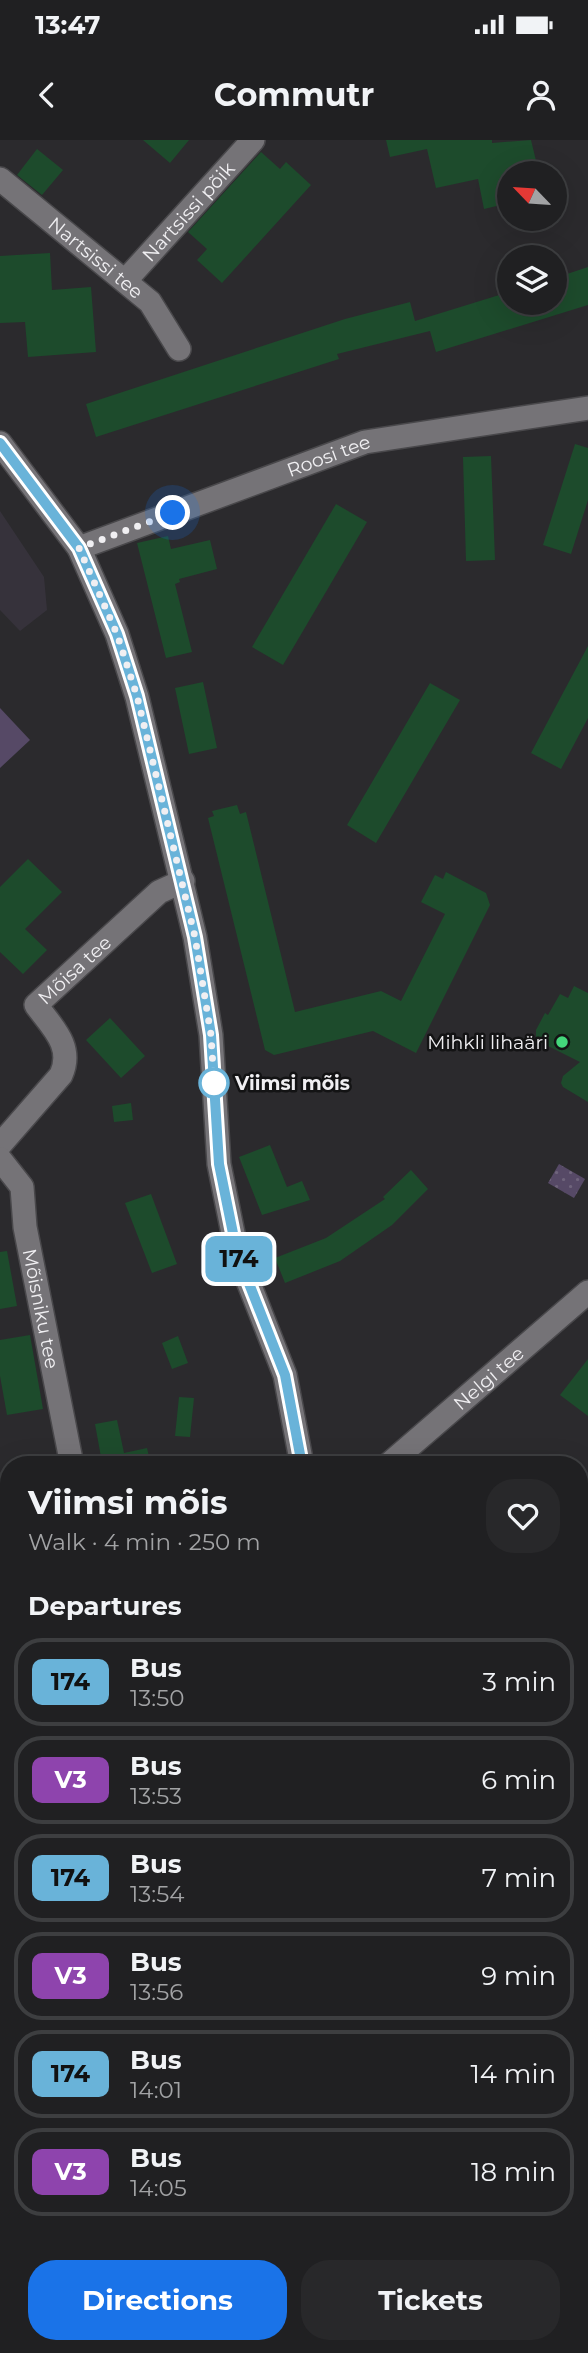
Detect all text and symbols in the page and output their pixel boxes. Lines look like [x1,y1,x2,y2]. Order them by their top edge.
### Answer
text: 13:47 [35,9,100,41]
text: Commutr [214,75,374,114]
icon: back [28,76,66,114]
icon: person [522,76,560,114]
street label: Nartsissi põik [137,156,240,266]
north arrow [497,161,567,231]
map controls [497,161,567,315]
street label: Nartsissi tee [44,212,148,303]
button: layers [497,245,567,315]
street label: Roosi tee [283,430,373,482]
your location [155,495,190,530]
street label: Mõisa tee [33,931,116,1009]
place label: Mihkli lihaäri [427,1031,548,1054]
marker: Mihkli lihaäri [554,1034,570,1050]
marker: Viimsi mõis [199,1068,229,1098]
place label: Viimsi mõis [234,1072,350,1095]
line badge: 174 [199,1236,279,1282]
text: 174 [219,1244,259,1273]
street label: Mõisniku tee [18,1247,64,1371]
street label: Nelgi tee [449,1341,528,1415]
button: heart [486,1479,560,1553]
text: Viimsi mõis [28,1482,228,1522]
text: Walk · 4 min · 250 m [28,1528,261,1556]
text: Departures [28,1590,182,1622]
text: Bus [130,1652,182,1684]
text: 3 min [482,1666,556,1698]
text: 174 [51,1667,90,1696]
text: 13:50 [130,1684,184,1712]
text: Bus [130,1750,182,1782]
text: 6 min [481,1764,556,1796]
text: V3 [54,1765,87,1794]
text: 13:53 [130,1782,182,1810]
text: Bus [130,1848,182,1880]
text: 7 min [482,1862,556,1894]
text: 174 [51,1863,90,1892]
text: 13:54 [130,1880,184,1908]
text: Bus [130,1946,182,1978]
text: 9 min [481,1960,556,1992]
text: V3 [54,1961,87,1990]
text: 13:56 [130,1978,183,2006]
text: Bus [130,2044,182,2076]
text: 14 min [470,2058,556,2090]
text: 174 [51,2059,90,2088]
text: 14:01 [130,2076,182,2104]
text: Bus [130,2142,182,2174]
text: 18 min [471,2156,556,2188]
text: V3 [54,2157,87,2186]
text: 14:05 [130,2174,187,2202]
button: Directions [28,2260,287,2340]
button: Tickets [301,2260,560,2340]

